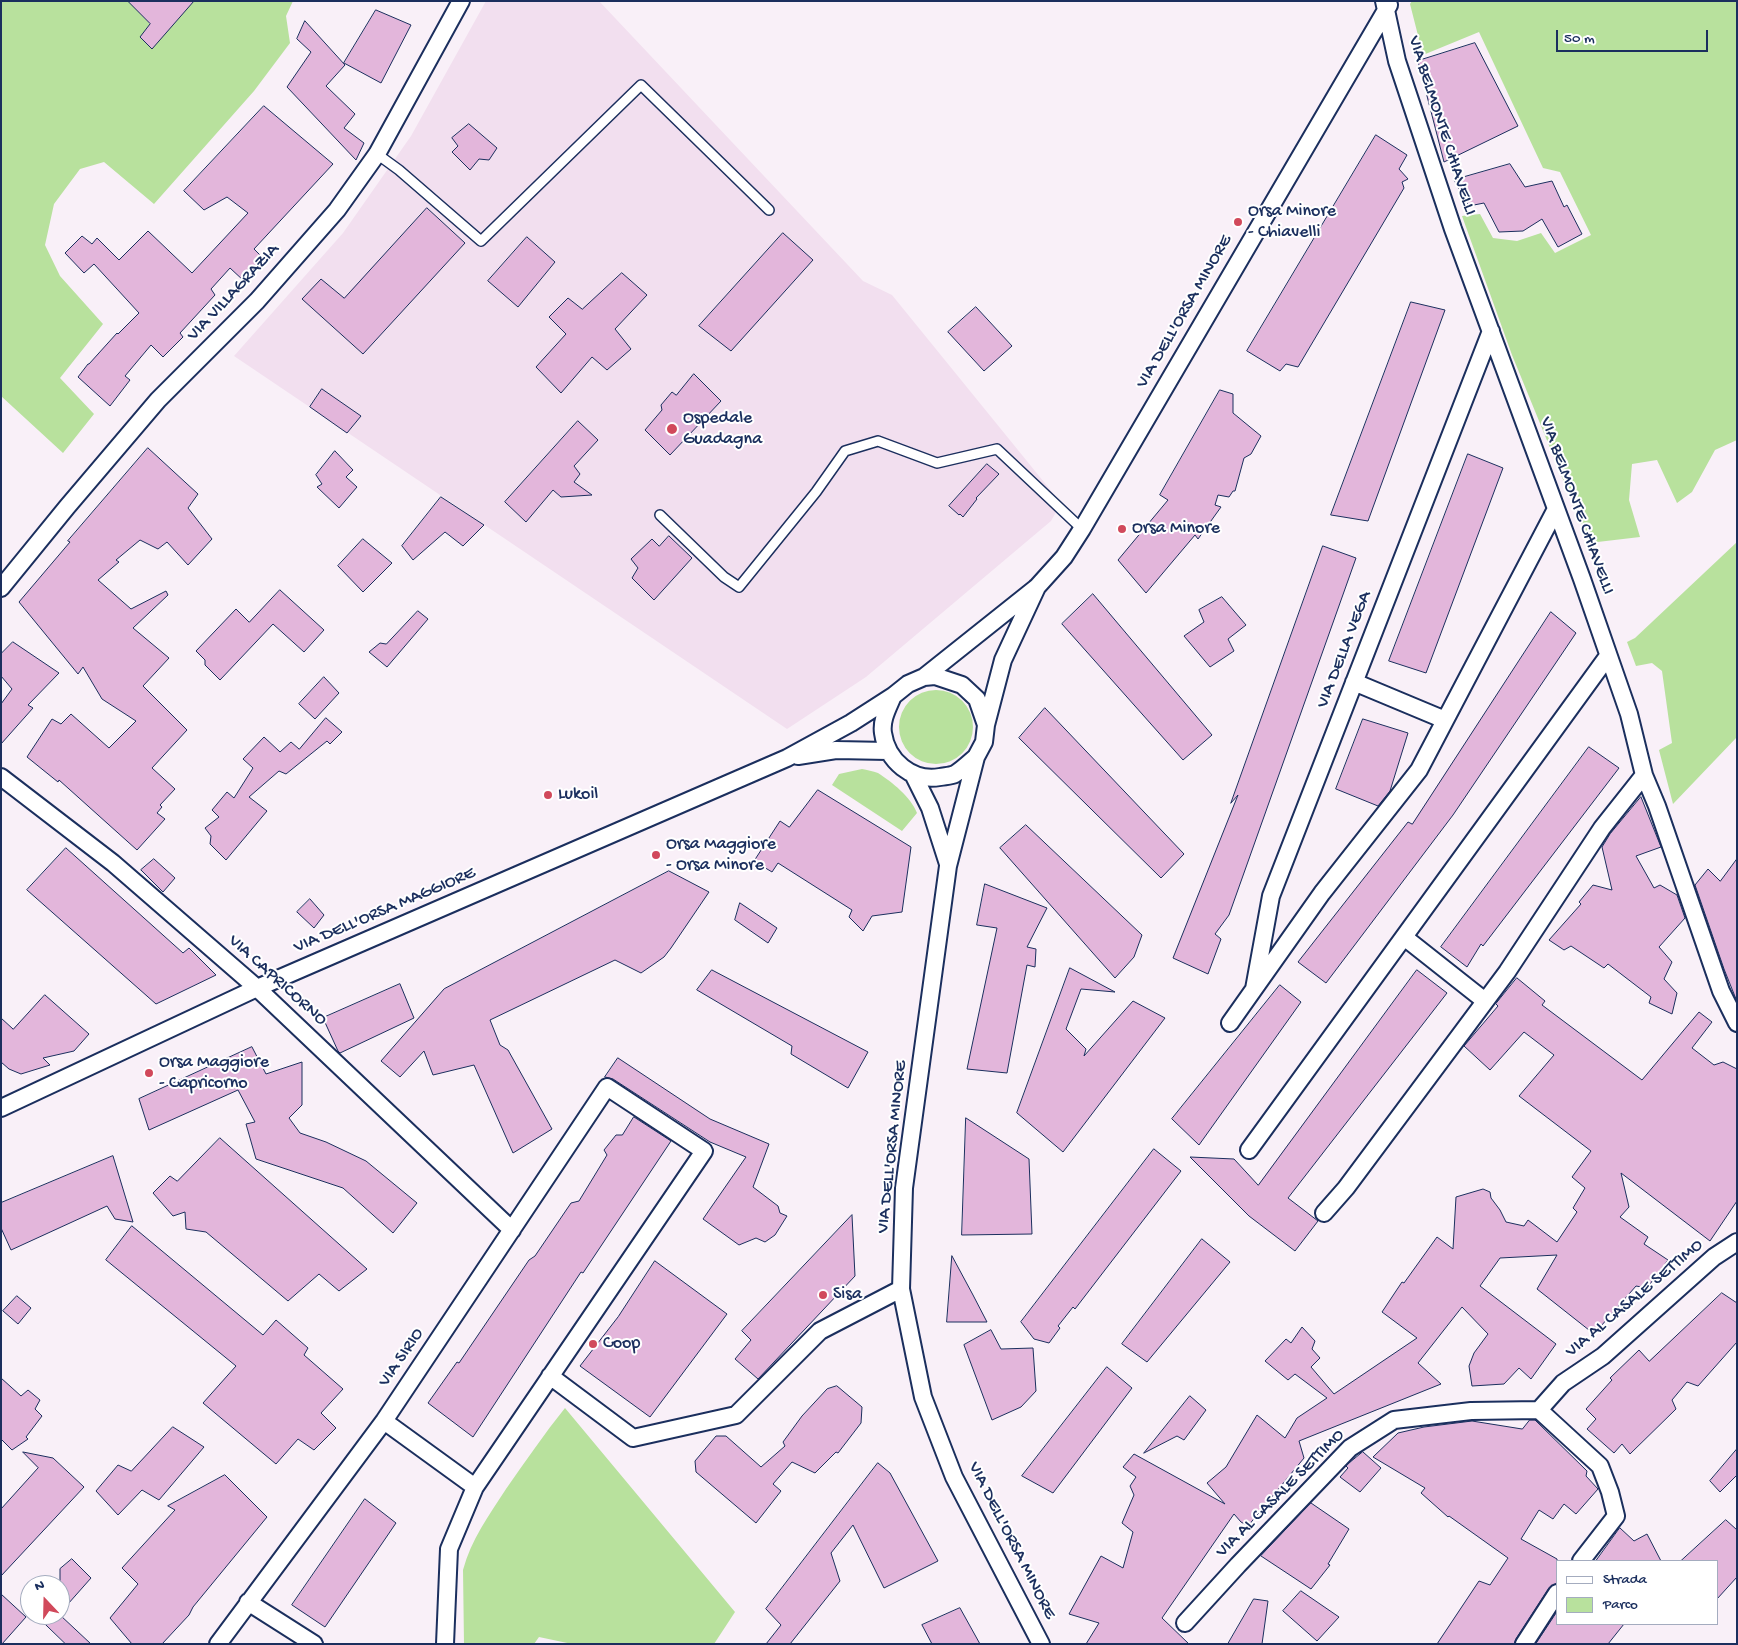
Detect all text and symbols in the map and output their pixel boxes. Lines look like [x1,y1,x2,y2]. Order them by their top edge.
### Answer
scale bar [1558,20,1710,52]
text: 50 m [1564,30,1595,48]
street label: VIA BELMONTE CHIAVELLI [1402,34,1480,218]
place label: Orsa Minore - Chiavelli [1248,201,1336,243]
marker: Orsa Minore - Chiavelli [1232,216,1244,228]
street label: VIA DELL'ORSA MINORE [1132,231,1238,393]
street label: VIA VILLAGRAZIA [183,240,285,346]
place label: Ospedale Guadagna [683,408,762,450]
street label: VIA BELMONTE CHIAVELLI [1534,414,1618,598]
marker: Ospedale Guadagna [665,422,679,436]
place label: Orsa Minore [1132,518,1220,540]
marker: Orsa Minore [1116,523,1128,535]
street label: VIA DELLA VEGA [1313,589,1377,711]
place label: Lukoil [558,784,598,806]
marker: Lukoil [542,789,554,801]
place label: Orsa Maggiore - Orsa Minore [666,834,776,876]
marker: Orsa Maggiore - Orsa Minore [650,849,662,861]
street label: VIA DELL'ORSA MAGGIORE [291,863,479,959]
street label: VIA CAPRICORNO [223,931,331,1031]
place label: Orsa Maggiore - Capricorno [159,1052,269,1094]
street label: VIA DELL'ORSA MINORE [873,1060,913,1234]
marker: Orsa Maggiore - Capricorno [143,1067,155,1079]
street label: VIA AL CASALE SETTIMO [1562,1235,1708,1363]
place label: Sisa [833,1284,862,1306]
marker: Sisa [817,1289,829,1301]
street label: VIA SIRIO [374,1324,430,1392]
place label: Coop [603,1333,640,1355]
marker: Coop [587,1338,599,1350]
street label: VIA AL CASALE SETTIMO [1212,1425,1350,1563]
street label: VIA DELL'ORSA MINORE [962,1459,1060,1623]
legend [1556,1560,1718,1625]
text: Strada [1603,1571,1647,1589]
north arrow [20,1575,70,1625]
text: N [32,1577,47,1596]
text: Parco [1603,1596,1638,1614]

